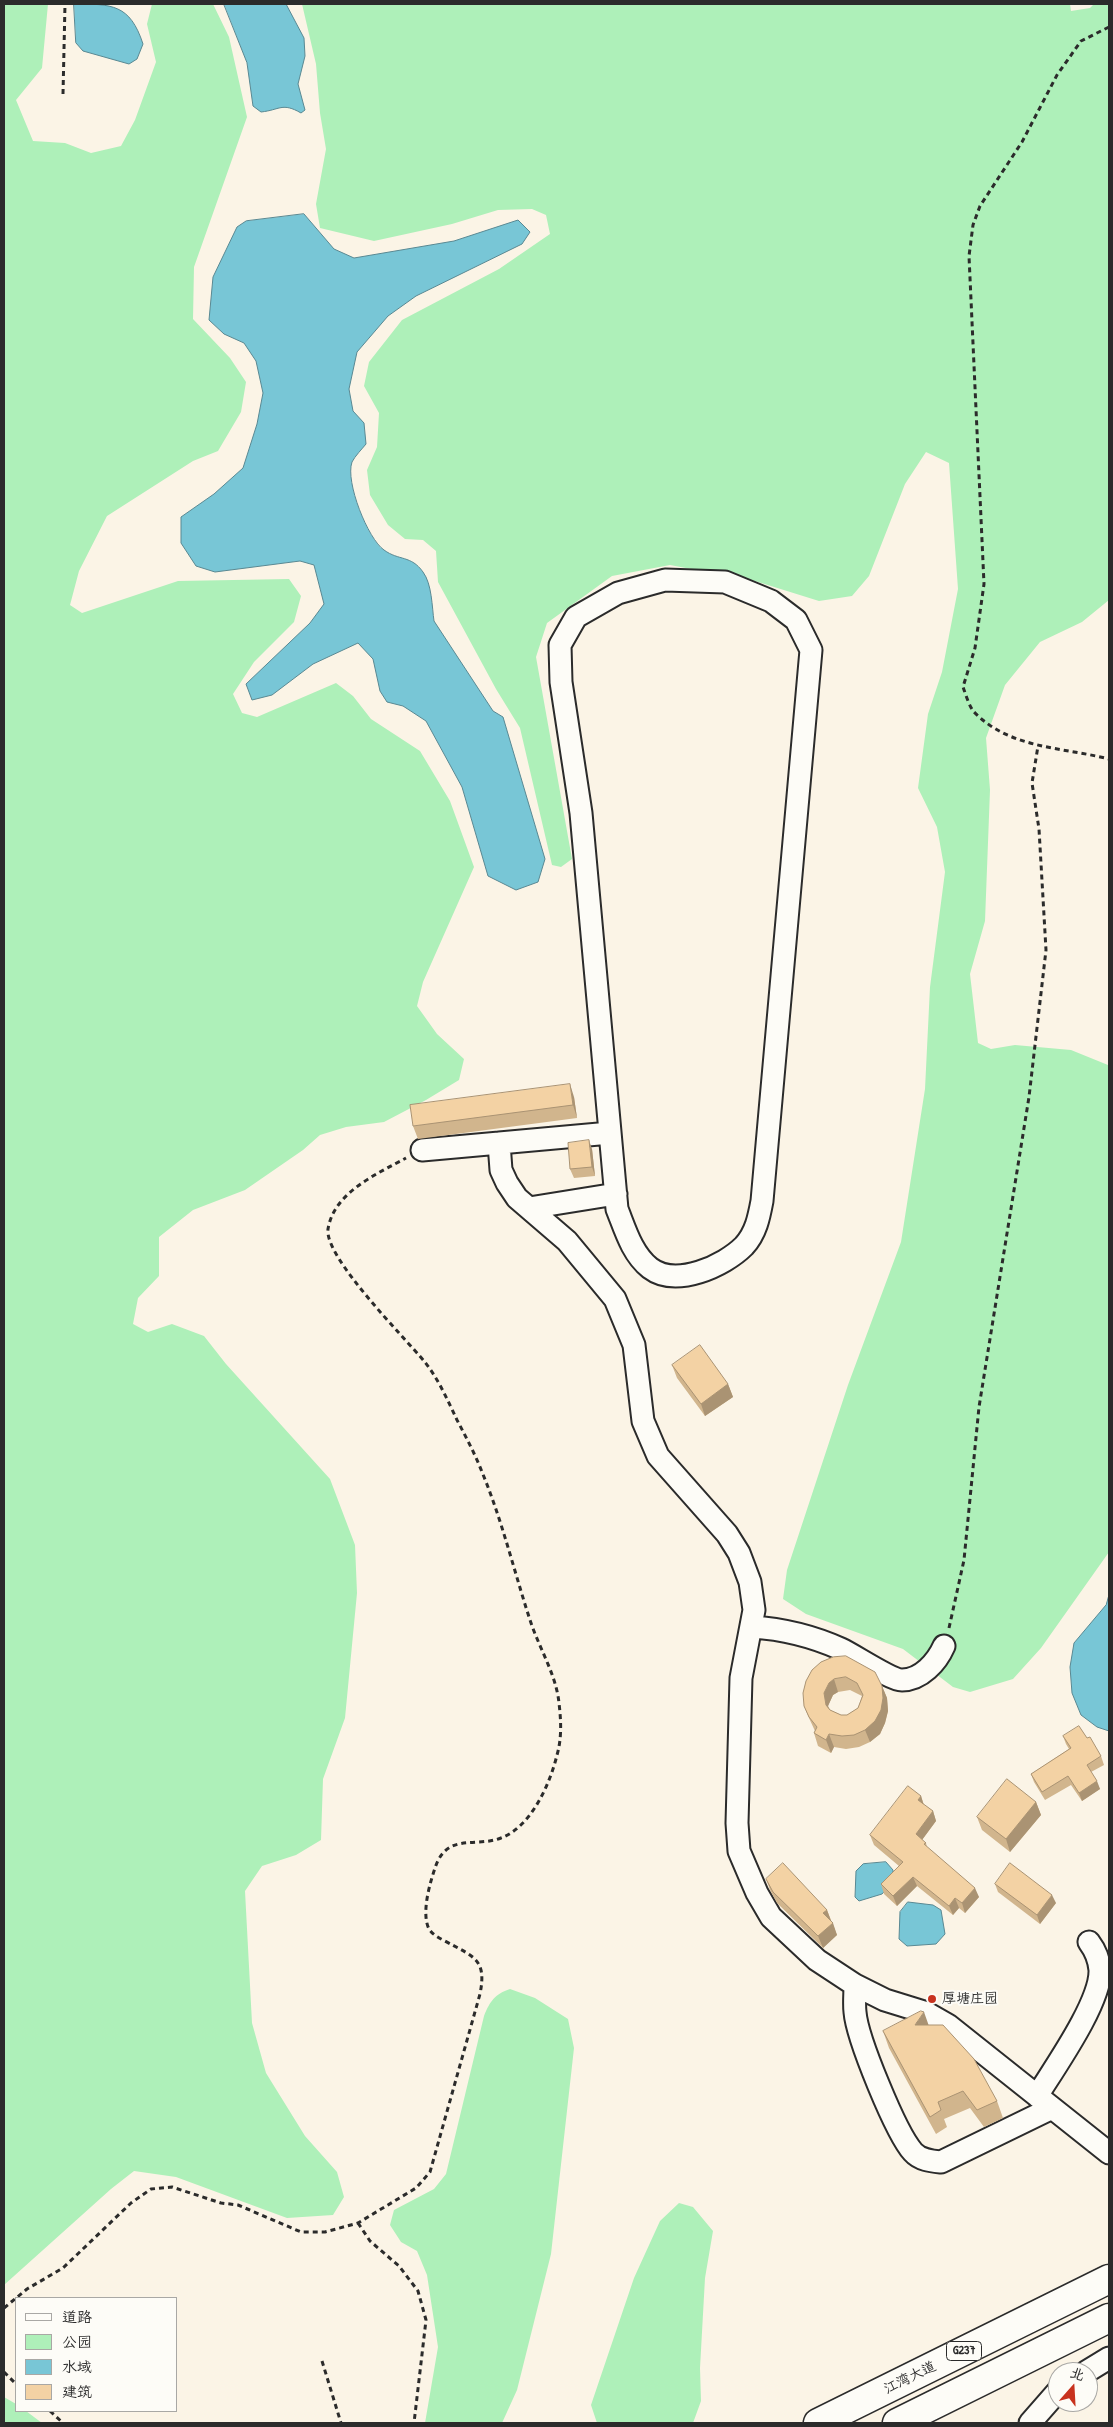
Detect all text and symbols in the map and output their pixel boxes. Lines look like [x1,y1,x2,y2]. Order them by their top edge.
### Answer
place label: 厚塘庄园 [942,1991,998,2007]
marker: 厚塘庄园 [926,1993,938,2005]
legend [15,2297,178,2412]
text: 道路 [62,2306,92,2327]
text: 公园 [62,2331,92,2352]
road number: G237 [946,2342,982,2360]
text: 水域 [62,2356,92,2377]
street label: 江湾大道 [881,2358,939,2398]
north arrow [1048,2362,1098,2412]
text: 北 [1068,2362,1087,2385]
text: 建筑 [62,2381,92,2402]

